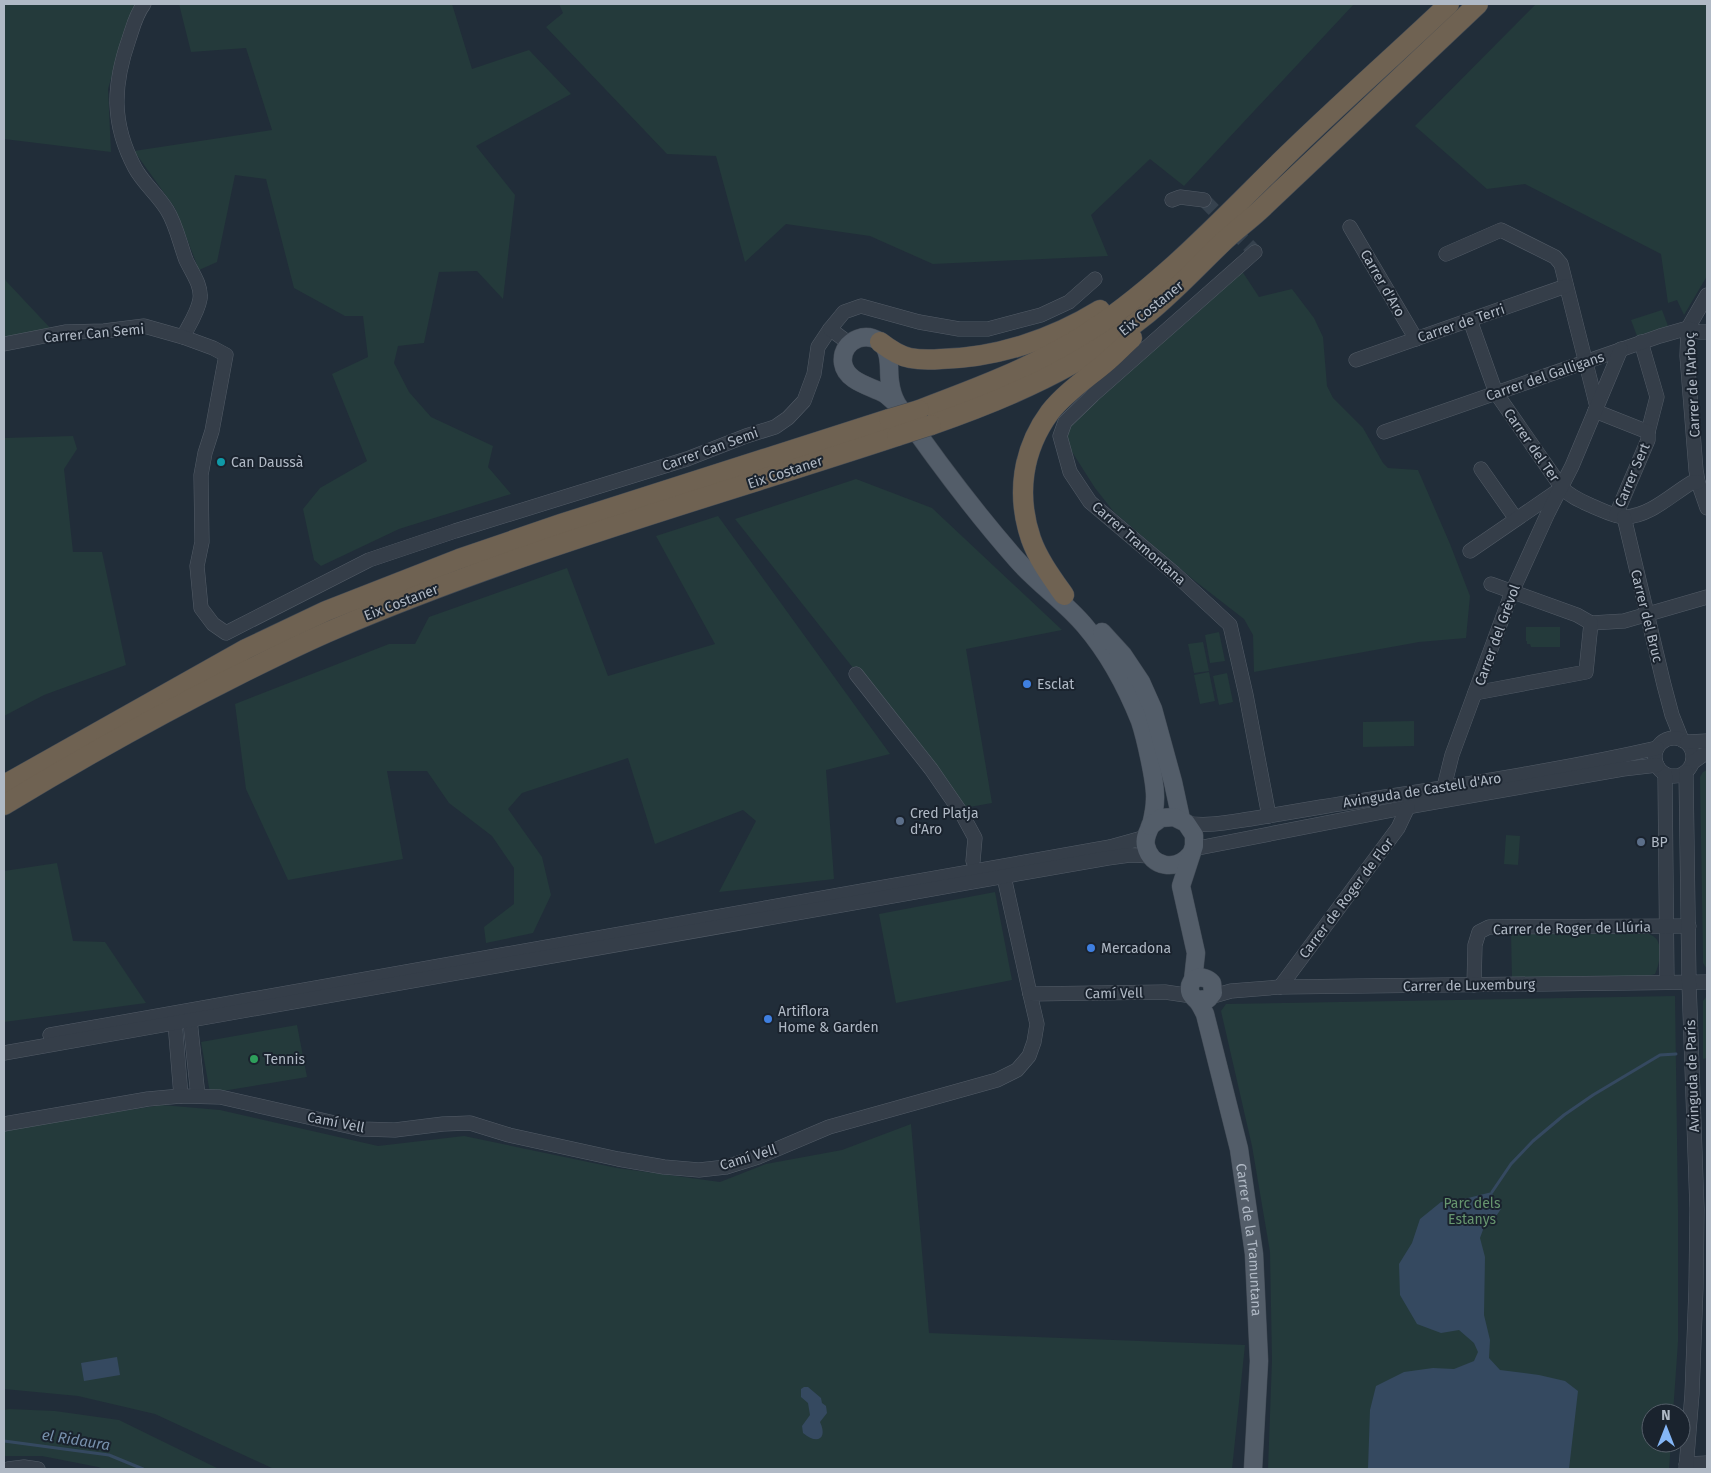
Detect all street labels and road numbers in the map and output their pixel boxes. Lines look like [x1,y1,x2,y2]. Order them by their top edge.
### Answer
street label: Carrer d'Aro [1357,247,1409,320]
street label: Eix Costaner [1116,277,1187,340]
street label: Carrer de Terri [1415,301,1507,346]
street label: Carrer Can Semi [43,321,145,346]
street label: Carrer de l'Arboç [1681,332,1704,438]
street label: Carrer del Galligans [1484,348,1607,405]
street label: Carrer del Ter [1500,405,1563,486]
street label: Carrer Can Semi [660,424,760,475]
street label: Carrer Sert [1611,440,1654,510]
street label: Eix Costaner [745,452,825,493]
street label: Carrer Tramontana [1088,498,1189,589]
street label: Carrer del Bruc [1627,568,1666,665]
street label: Eix Costaner [362,580,441,624]
street label: Carrer del Grèvol [1471,582,1524,688]
street label: Avinguda de Castell d'Aro [1342,770,1502,811]
street label: Carrer de Roger de Flor [1296,834,1398,962]
street label: Carrer de Roger de Llúria [1493,919,1651,938]
street label: Carrer de Luxemburg [1403,976,1536,995]
street label: Camí Vell [1085,984,1143,1003]
street label: Avinguda de París [1682,1019,1703,1133]
street label: Camí Vell [306,1109,366,1136]
street label: Camí Vell [718,1141,778,1174]
street label: Carrer de la Tramuntana [1232,1162,1265,1317]

